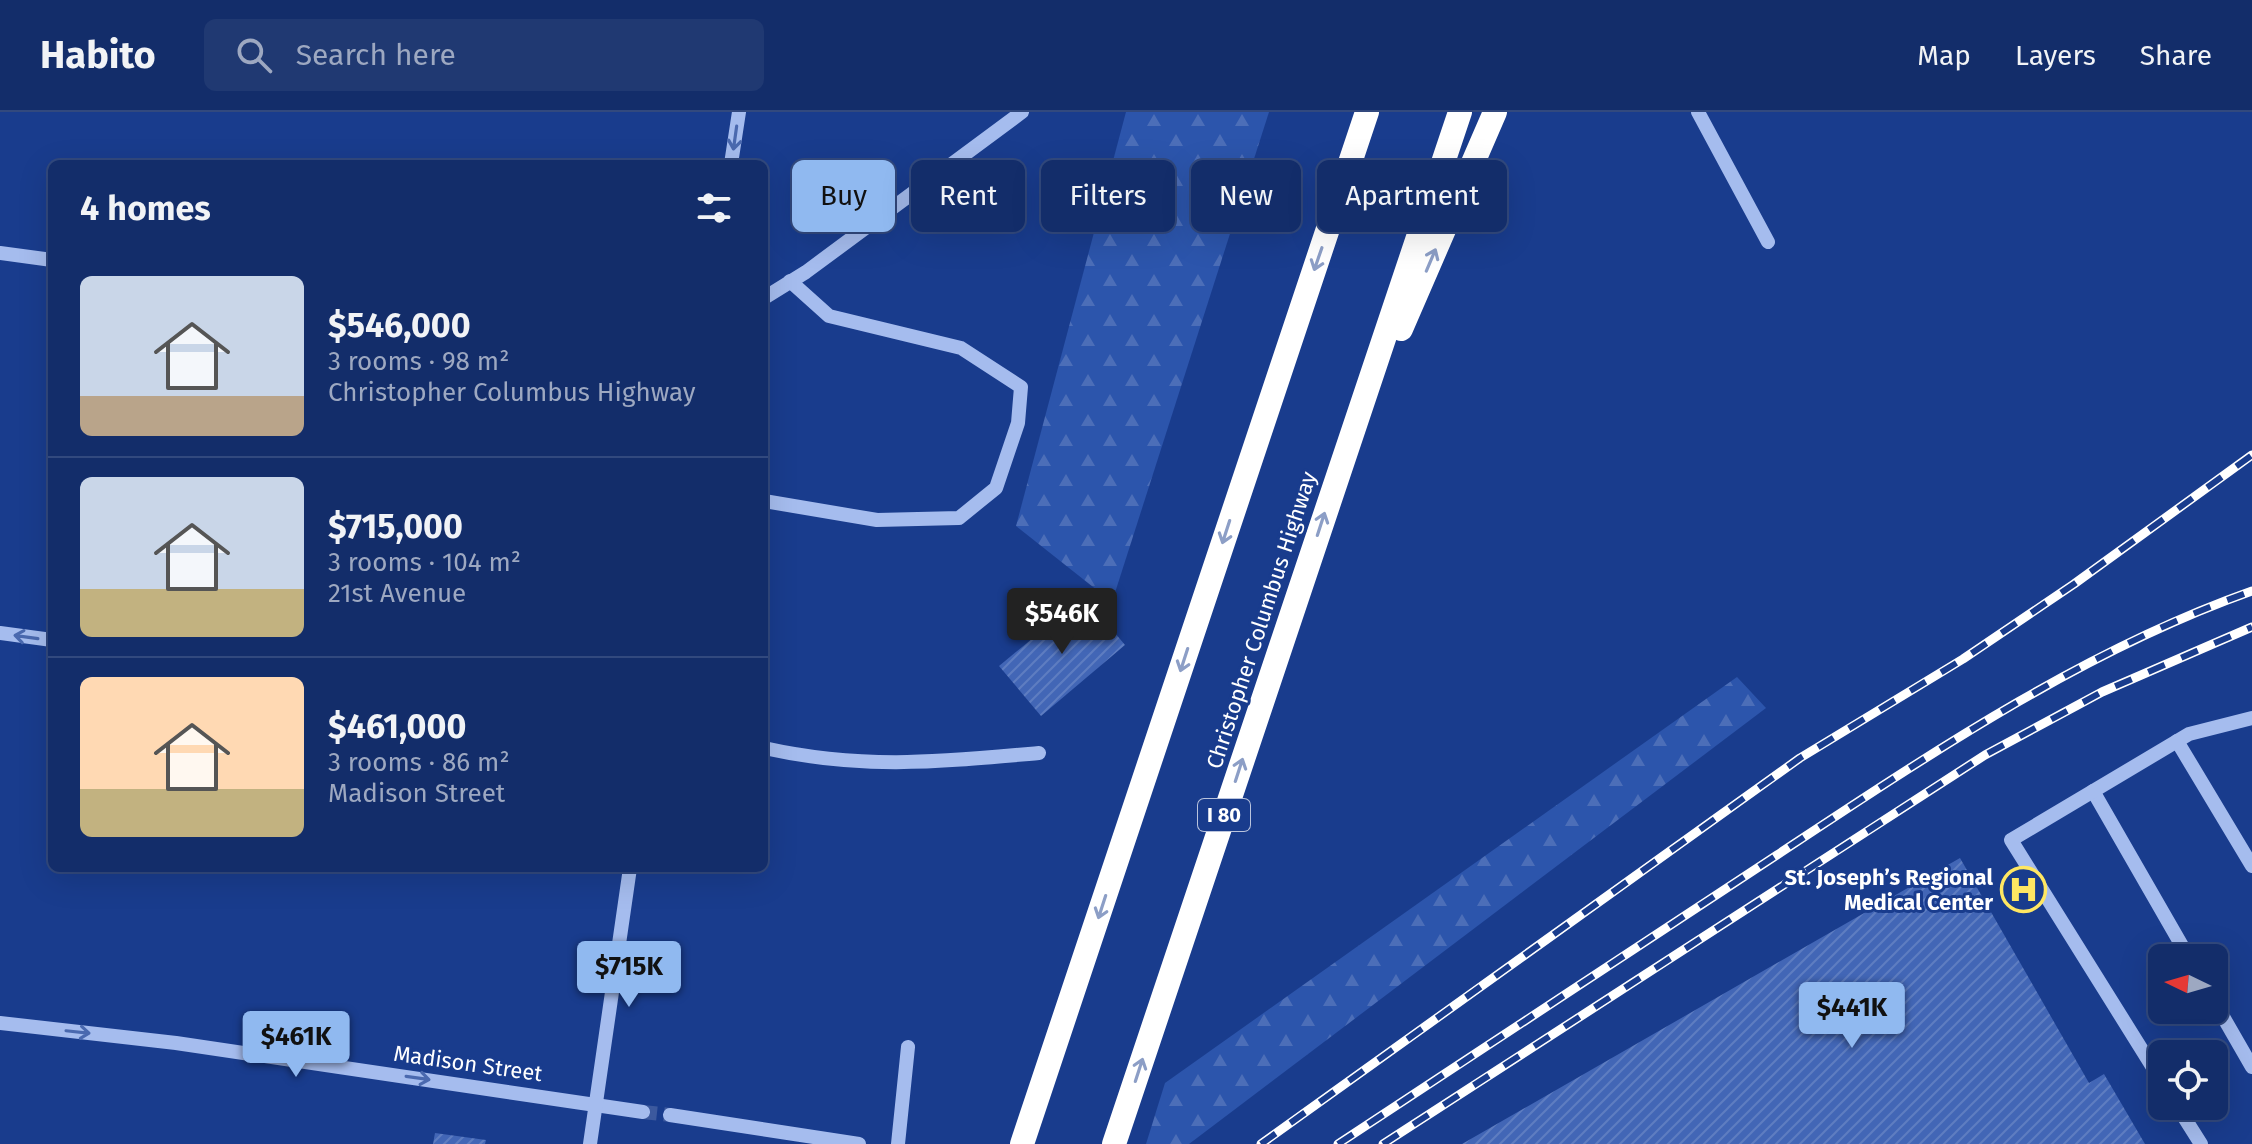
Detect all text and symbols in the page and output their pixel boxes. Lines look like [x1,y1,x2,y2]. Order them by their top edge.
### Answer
search box [204,19,764,91]
text: Habito [40,32,156,78]
icon: search [232,33,276,77]
text: Search here [296,37,456,73]
text: Map [1917,39,1971,72]
text: Layers [2015,39,2096,72]
text: Share [2140,39,2212,72]
one-way arrow [727,125,742,150]
chip: Buy [792,160,895,232]
chip: Rent [911,160,1025,232]
chip: Filters [1041,160,1175,232]
chip: New [1191,160,1301,232]
chip: Apartment [1317,160,1507,232]
icon: filters [692,186,736,230]
text: 4 homes [80,188,211,229]
one-way arrow [1309,246,1324,271]
one-way arrow [1425,248,1440,273]
text: $546,000 [328,305,471,346]
icon: home [144,308,240,404]
text: 3 rooms · 98 m² [328,346,509,377]
text: Christopher Columbus Highway [328,377,696,408]
street label: Christopher Columbus Highway [1201,468,1322,772]
text: $715,000 [328,506,463,547]
icon: home [144,509,240,605]
one-way arrow [1314,511,1329,536]
one-way arrow [1218,520,1233,545]
text: 3 rooms · 104 m² [328,547,521,578]
text: 21st Avenue [328,578,466,609]
pin: $546K [1006,588,1118,656]
text: $546K [1025,598,1099,629]
one-way arrow [14,629,39,644]
one-way arrow [1176,647,1190,672]
text: $461,000 [328,706,466,747]
icon: home [144,709,240,805]
text: 3 rooms · 86 m² [328,747,510,778]
one-way arrow [1232,758,1247,783]
text: Madison Street [328,778,505,809]
road number: I 80 [1198,799,1250,831]
place label: St. Joseph’s Regional Medical Center [1784,864,1993,916]
hospital icon: St. Joseph’s Regional Medical Center [2000,866,2048,914]
one-way arrow [1093,894,1108,919]
pin: $715K [573,941,685,1009]
north arrow [2148,944,2228,1024]
map controls [2148,944,2228,1120]
text: $715K [595,951,663,982]
pin: $441K [1796,982,1908,1050]
text: $441K [1817,992,1887,1023]
pin: $461K [240,1011,352,1079]
text: $461K [261,1021,331,1052]
one-way arrow [64,1024,90,1039]
street label: Madison Street [392,1040,544,1087]
button: locate [2148,1040,2228,1120]
one-way arrow [1132,1058,1147,1083]
one-way arrow [405,1071,431,1086]

